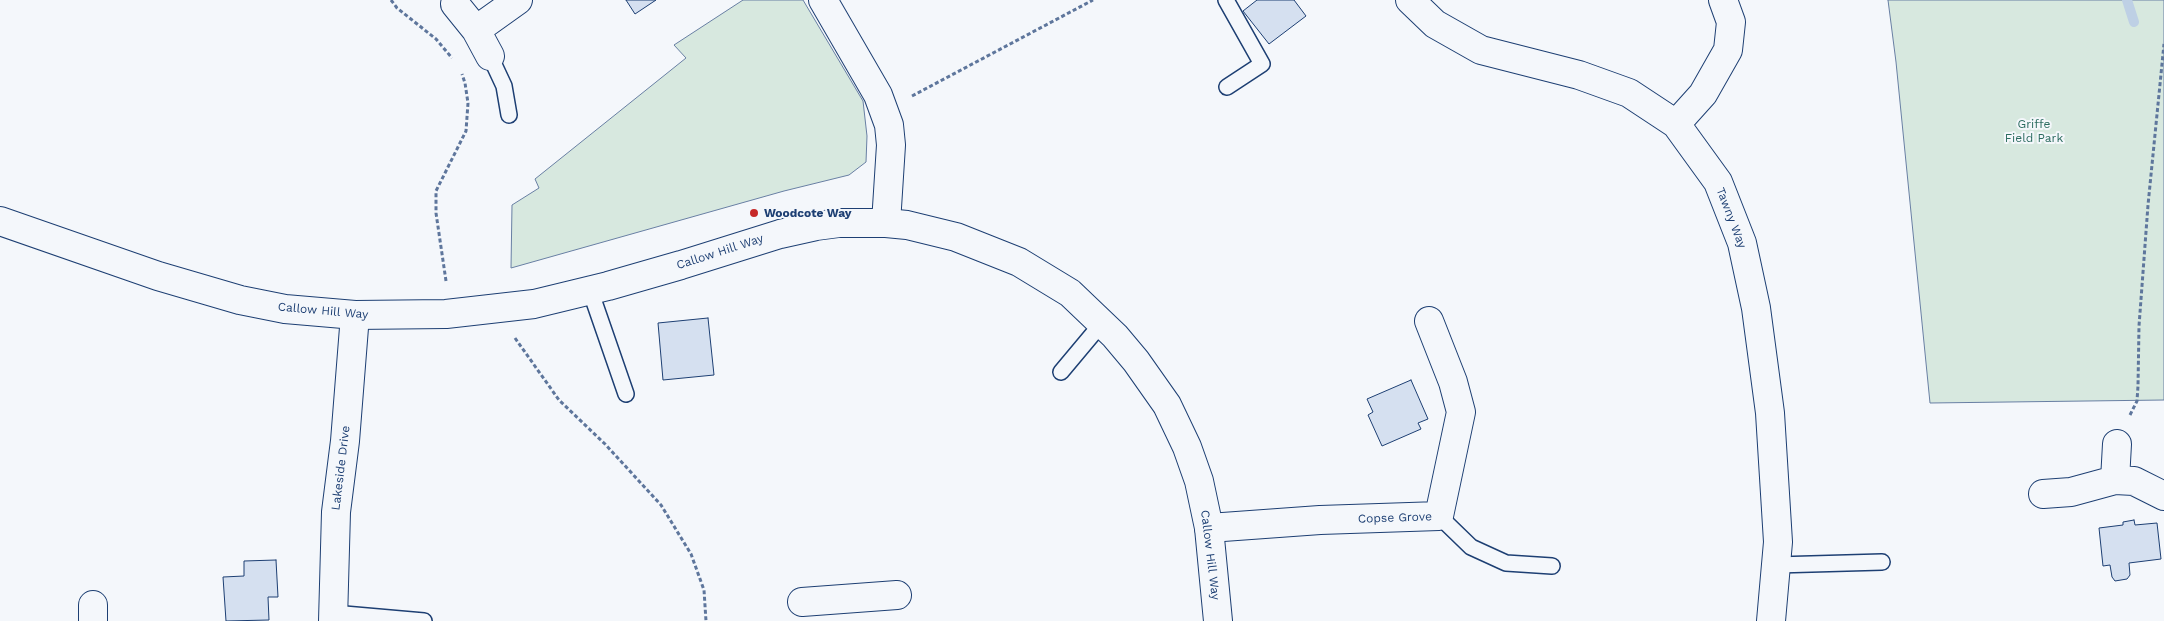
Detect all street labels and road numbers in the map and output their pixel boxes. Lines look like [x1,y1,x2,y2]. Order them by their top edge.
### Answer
street label: Tawny Way [1713,186,1749,250]
street label: Callow Hill Way [675,231,765,273]
street label: Callow Hill Way [277,300,369,322]
street label: Lakeside Drive [329,425,353,511]
street label: Callow Hill Way [1197,509,1223,601]
street label: Copse Grove [1358,510,1432,526]

